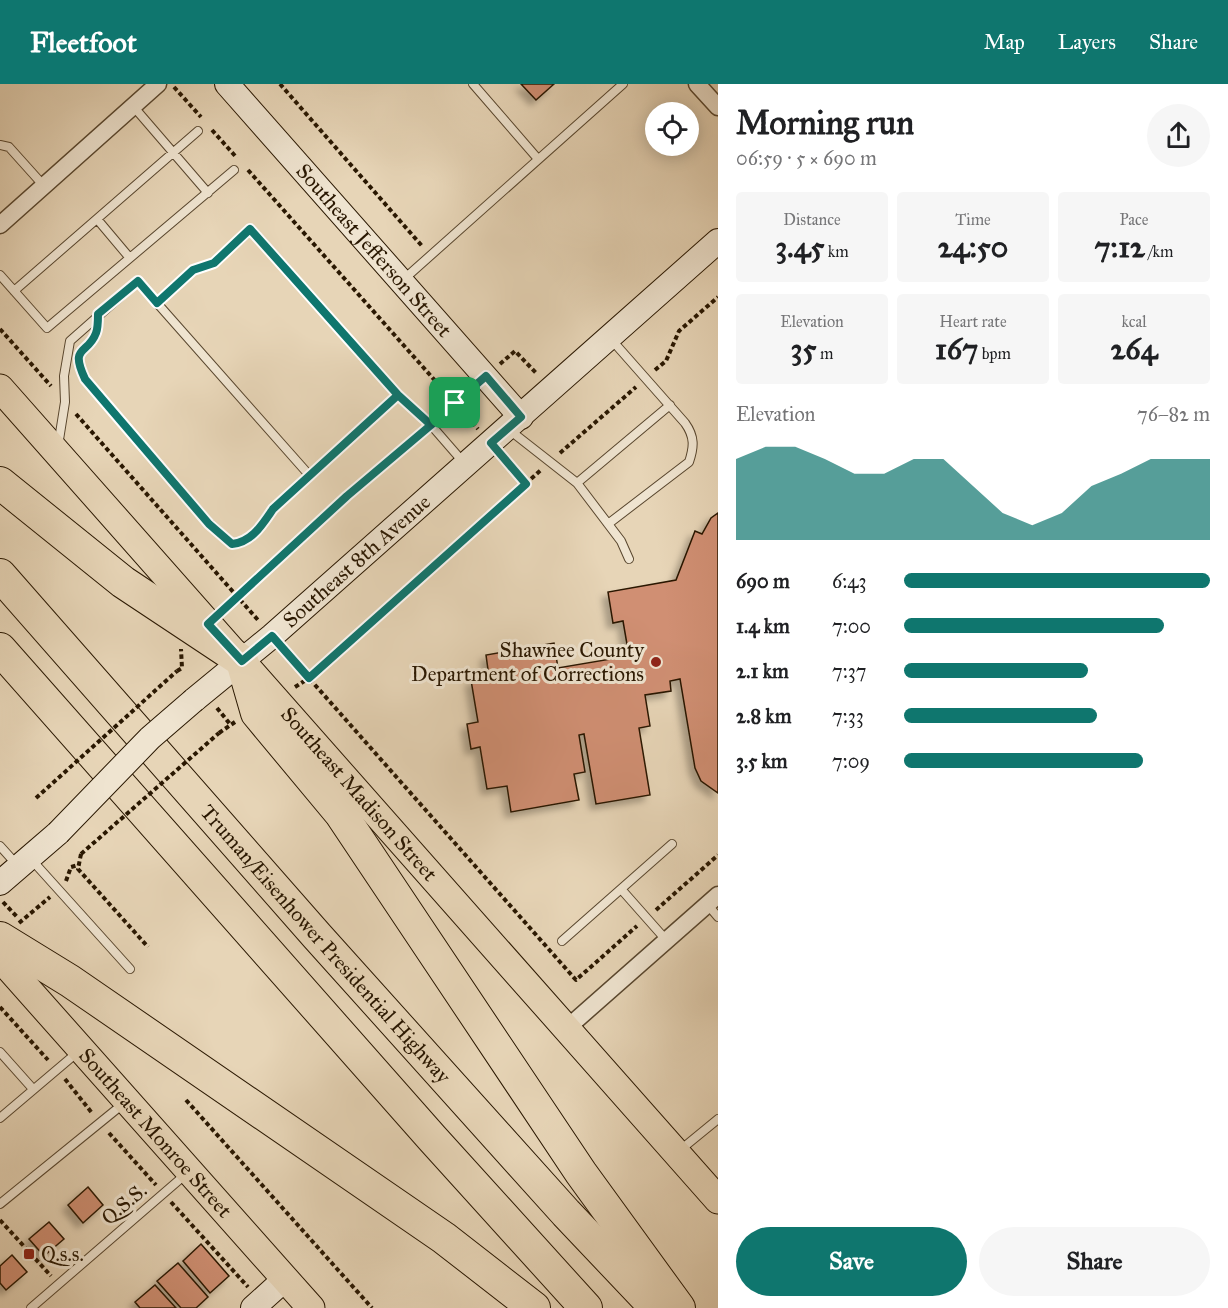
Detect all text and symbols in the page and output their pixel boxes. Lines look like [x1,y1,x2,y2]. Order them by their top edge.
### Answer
text: Fleetfoot [30,25,137,60]
text: Map [984,29,1025,55]
text: Layers [1058,29,1116,55]
text: Share [1149,29,1198,55]
map controls [645,102,699,156]
button: locate [645,102,699,156]
text: Morning run [736,103,914,143]
button: share [1147,104,1210,167]
text: 06:59 · 5 × 690 m [736,146,877,170]
street label: Southeast Jefferson Street [290,158,458,343]
text: Distance [783,210,841,229]
text: Time [955,210,991,229]
text: Pace [1119,210,1149,229]
text: 3.45 [775,229,824,265]
text: 24:50 [938,229,1008,265]
text: 7:12 [1095,229,1145,265]
text: km [824,242,849,261]
text: /km [1145,242,1173,261]
text: Elevation [780,312,844,331]
text: Heart rate [939,312,1007,331]
text: kcal [1121,312,1147,331]
text: 35 [791,331,817,367]
text: 167 [935,331,978,367]
text: 264 [1111,331,1157,367]
text: m [817,344,833,363]
text: bpm [978,344,1011,363]
pin [429,377,480,428]
icon: arrive [438,386,471,419]
text: Elevation [736,402,815,426]
text: 76–82 m [1137,402,1210,426]
street label: Southeast 8th Avenue [278,489,436,633]
text: 690 m [736,569,790,593]
text: 6:43 [832,569,866,593]
text: 1.4 km [736,614,790,638]
text: 7:00 [832,614,871,638]
place label: Shawnee County Department of Corrections [411,637,645,687]
marker: Shawnee County Department of Corrections [649,655,663,669]
text: 2.1 km [736,659,789,683]
text: 7:37 [832,659,866,683]
street label: Southeast Madison Street [275,702,443,887]
text: 2.8 km [736,704,791,728]
text: 7:33 [832,704,864,728]
text: 3.5 km [736,749,788,773]
text: 7:09 [832,749,870,773]
street label: Truman/Eisenhower Presidential Highway [195,799,457,1090]
street label: Southeast Monroe Street [73,1043,238,1223]
street label: Q.S.S. [96,1177,152,1231]
button: Save [736,1227,967,1296]
button: Share [979,1227,1210,1296]
place label: Q.s.s. [41,1241,84,1267]
marker: Q.s.s. [22,1247,36,1261]

